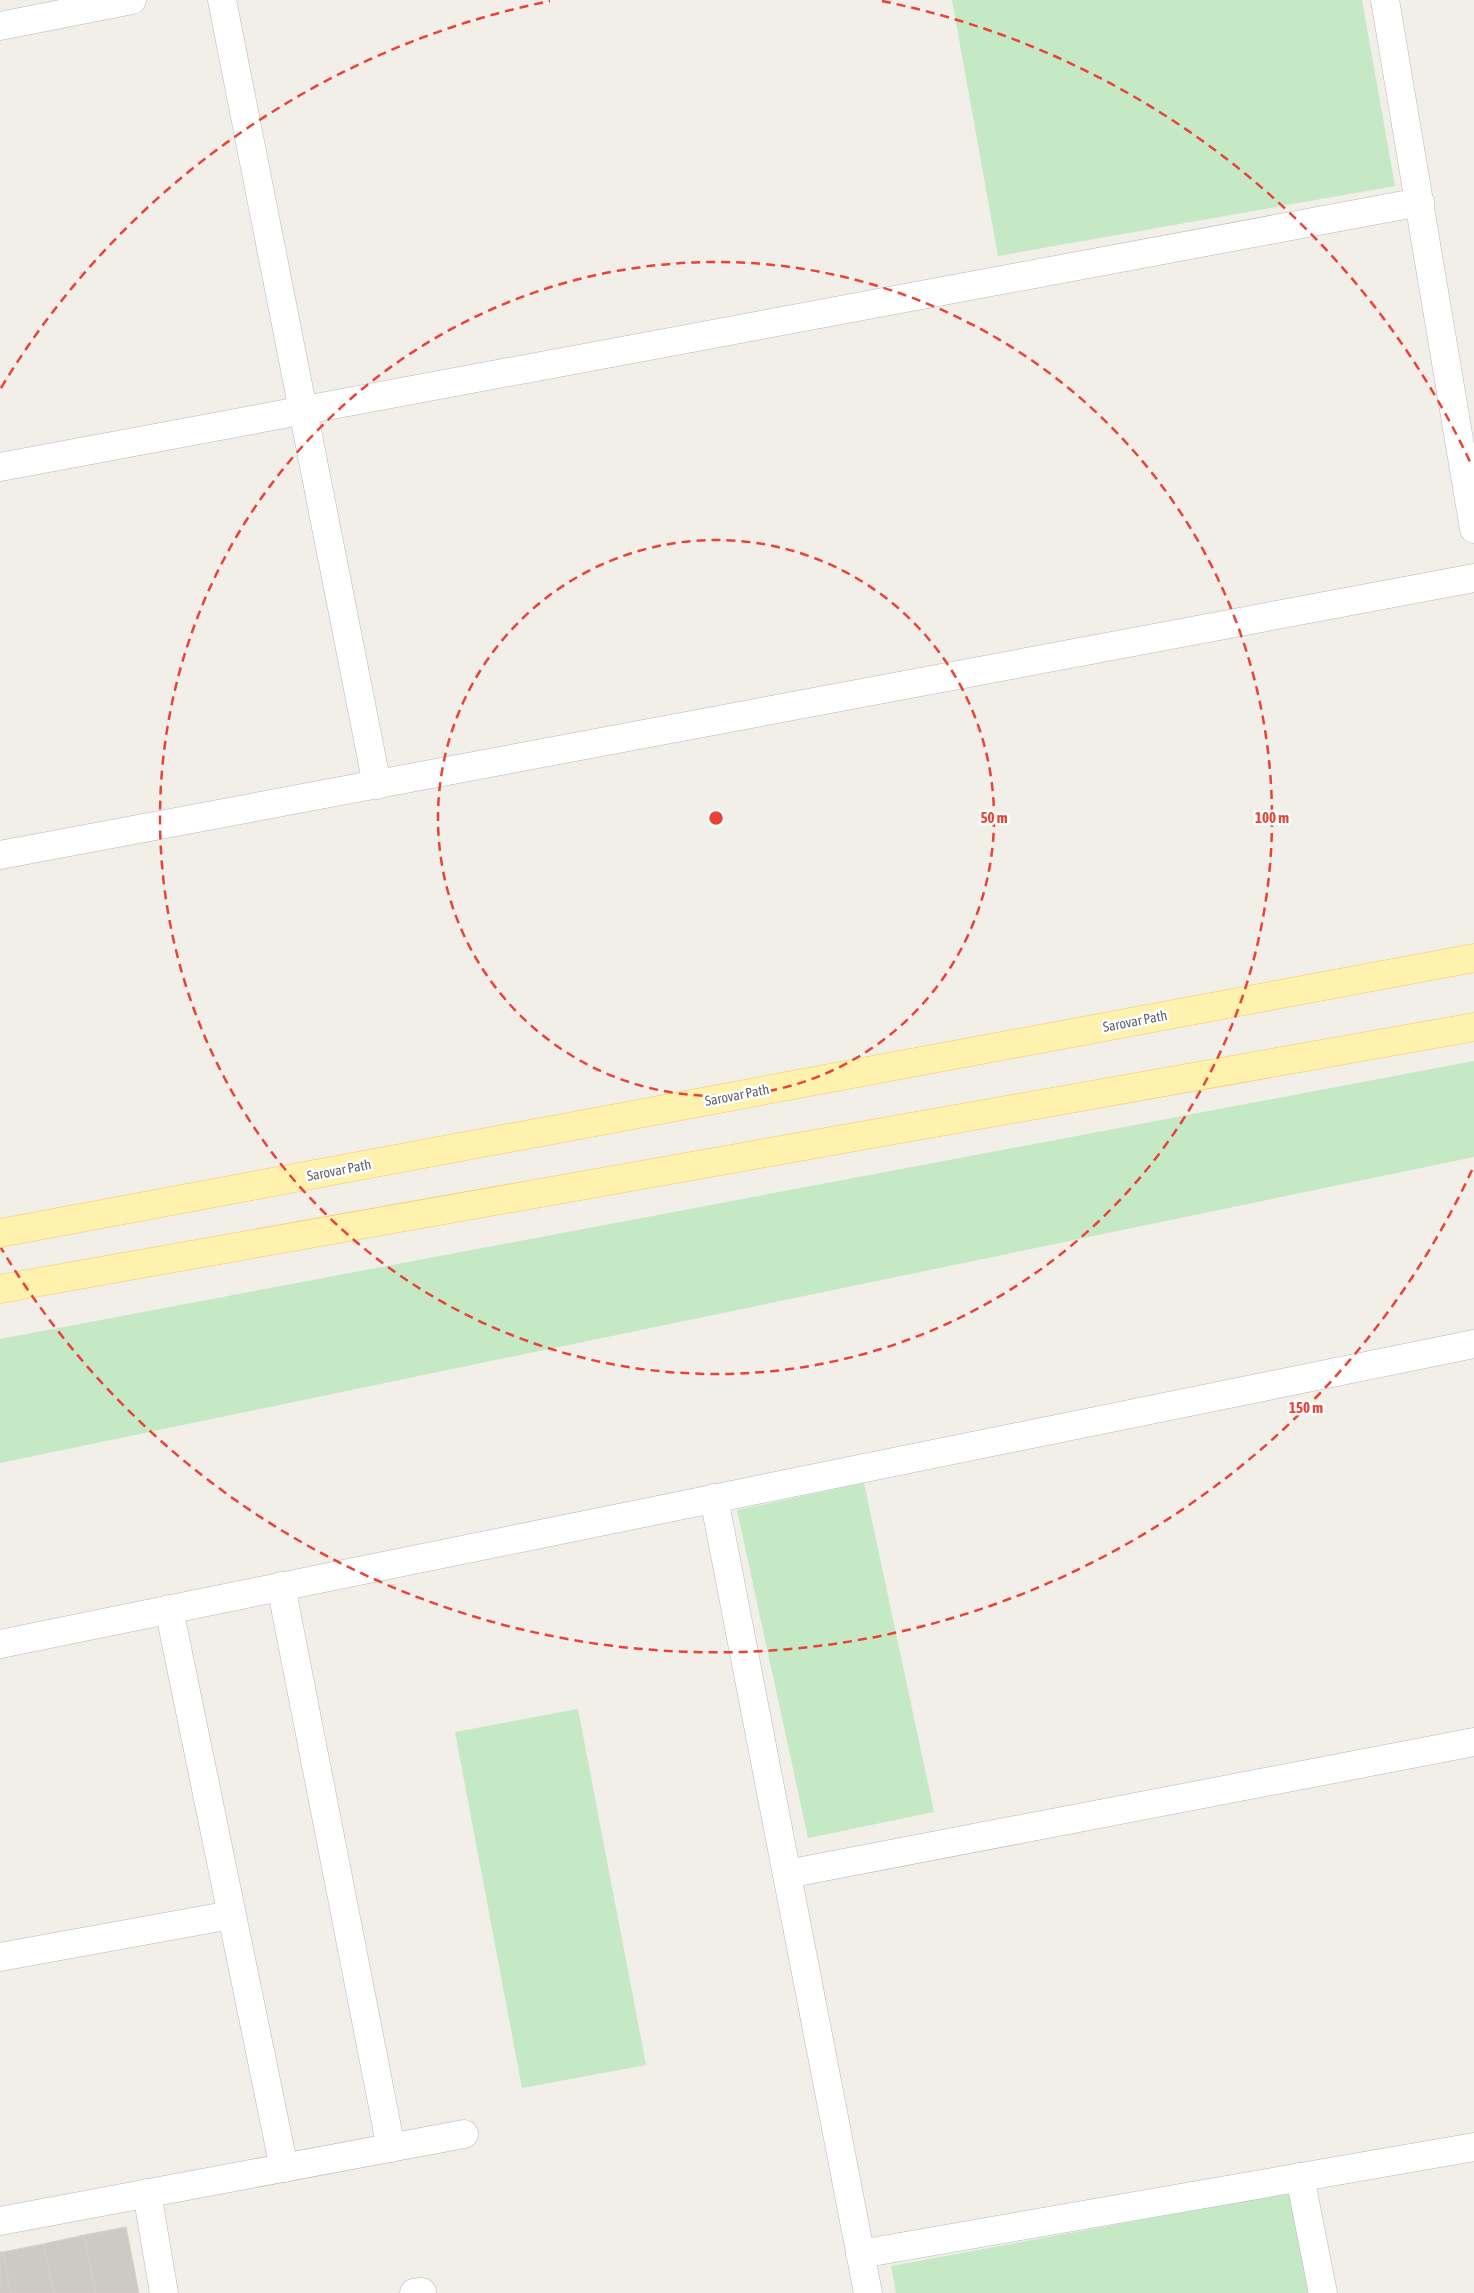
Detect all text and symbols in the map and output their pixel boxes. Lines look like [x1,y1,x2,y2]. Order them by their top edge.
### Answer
centre of rings [707,809,725,827]
text: 50 m [981,809,1008,826]
text: 100 m [1255,809,1289,826]
street label: Sarovar Path [1102,1007,1168,1035]
street label: Sarovar Path [704,1081,770,1109]
street label: Sarovar Path [306,1156,372,1184]
text: 150 m [1289,1399,1323,1416]

